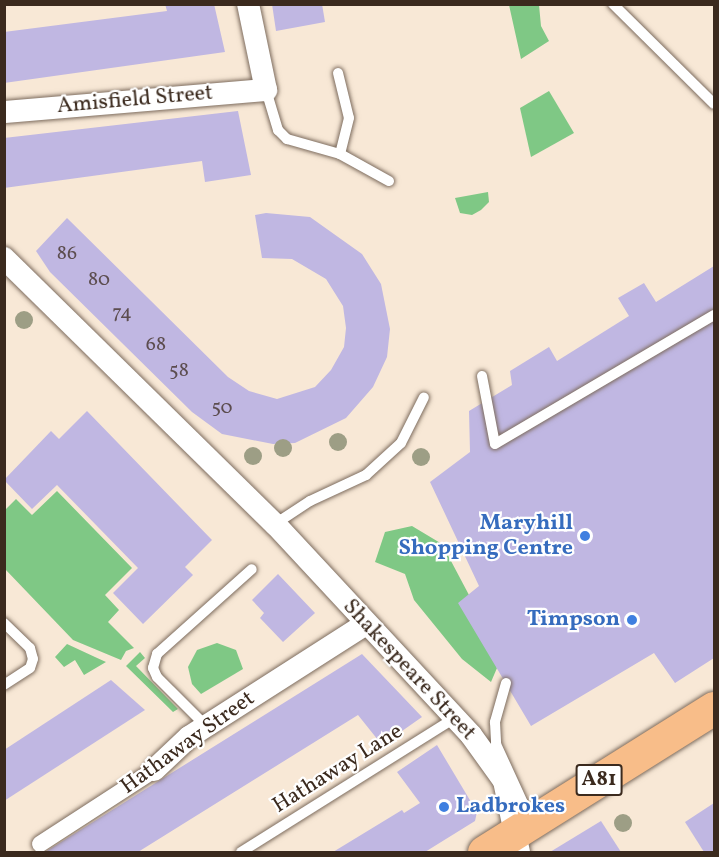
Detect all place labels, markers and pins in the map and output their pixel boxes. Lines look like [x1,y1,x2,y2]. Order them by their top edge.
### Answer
place label: Maryhill Shopping Centre [399,510,573,562]
marker: Maryhill Shopping Centre [578,529,592,543]
place label: Timpson [527,607,620,633]
marker: Timpson [625,613,639,627]
place label: Ladbrokes [456,794,565,820]
marker: Ladbrokes [437,800,451,814]

